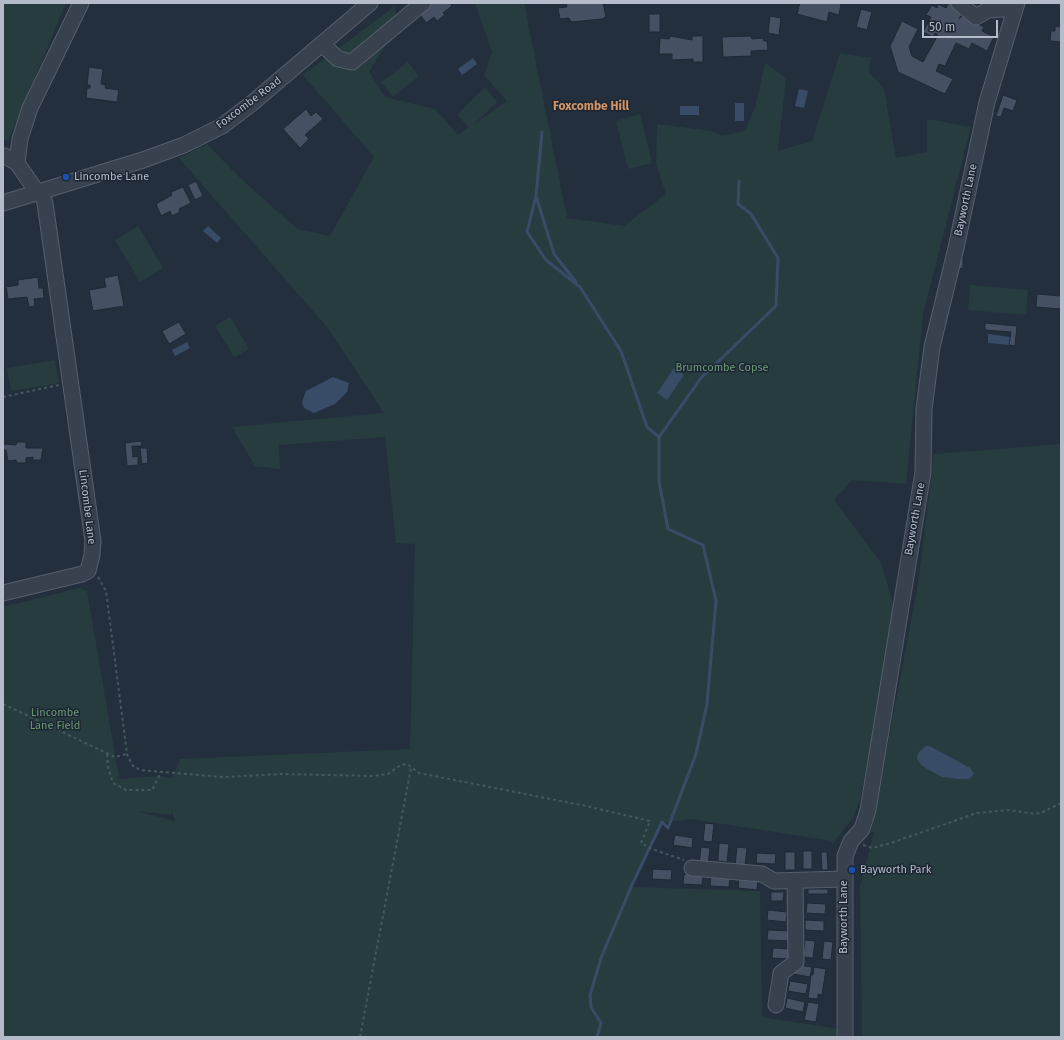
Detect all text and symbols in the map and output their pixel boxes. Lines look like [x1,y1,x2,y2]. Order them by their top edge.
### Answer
scale bar [924,12,1000,38]
text: 50 m [929,20,955,34]
street label: Foxcombe Road [214,74,284,132]
district label: Foxcombe Hill [553,100,629,114]
street label: Bayworth Lane [952,163,980,237]
place label: Lincombe Lane [74,170,149,184]
marker: Lincombe Lane [61,172,71,182]
park label: Brumcombe Copse [675,361,769,375]
street label: Lincombe Lane [76,469,98,545]
street label: Bayworth Lane [902,482,928,556]
park label: Lincombe Lane Field [30,706,80,732]
place label: Bayworth Park [860,863,931,877]
marker: Bayworth Park [847,865,857,875]
street label: Bayworth Lane [837,880,851,954]

